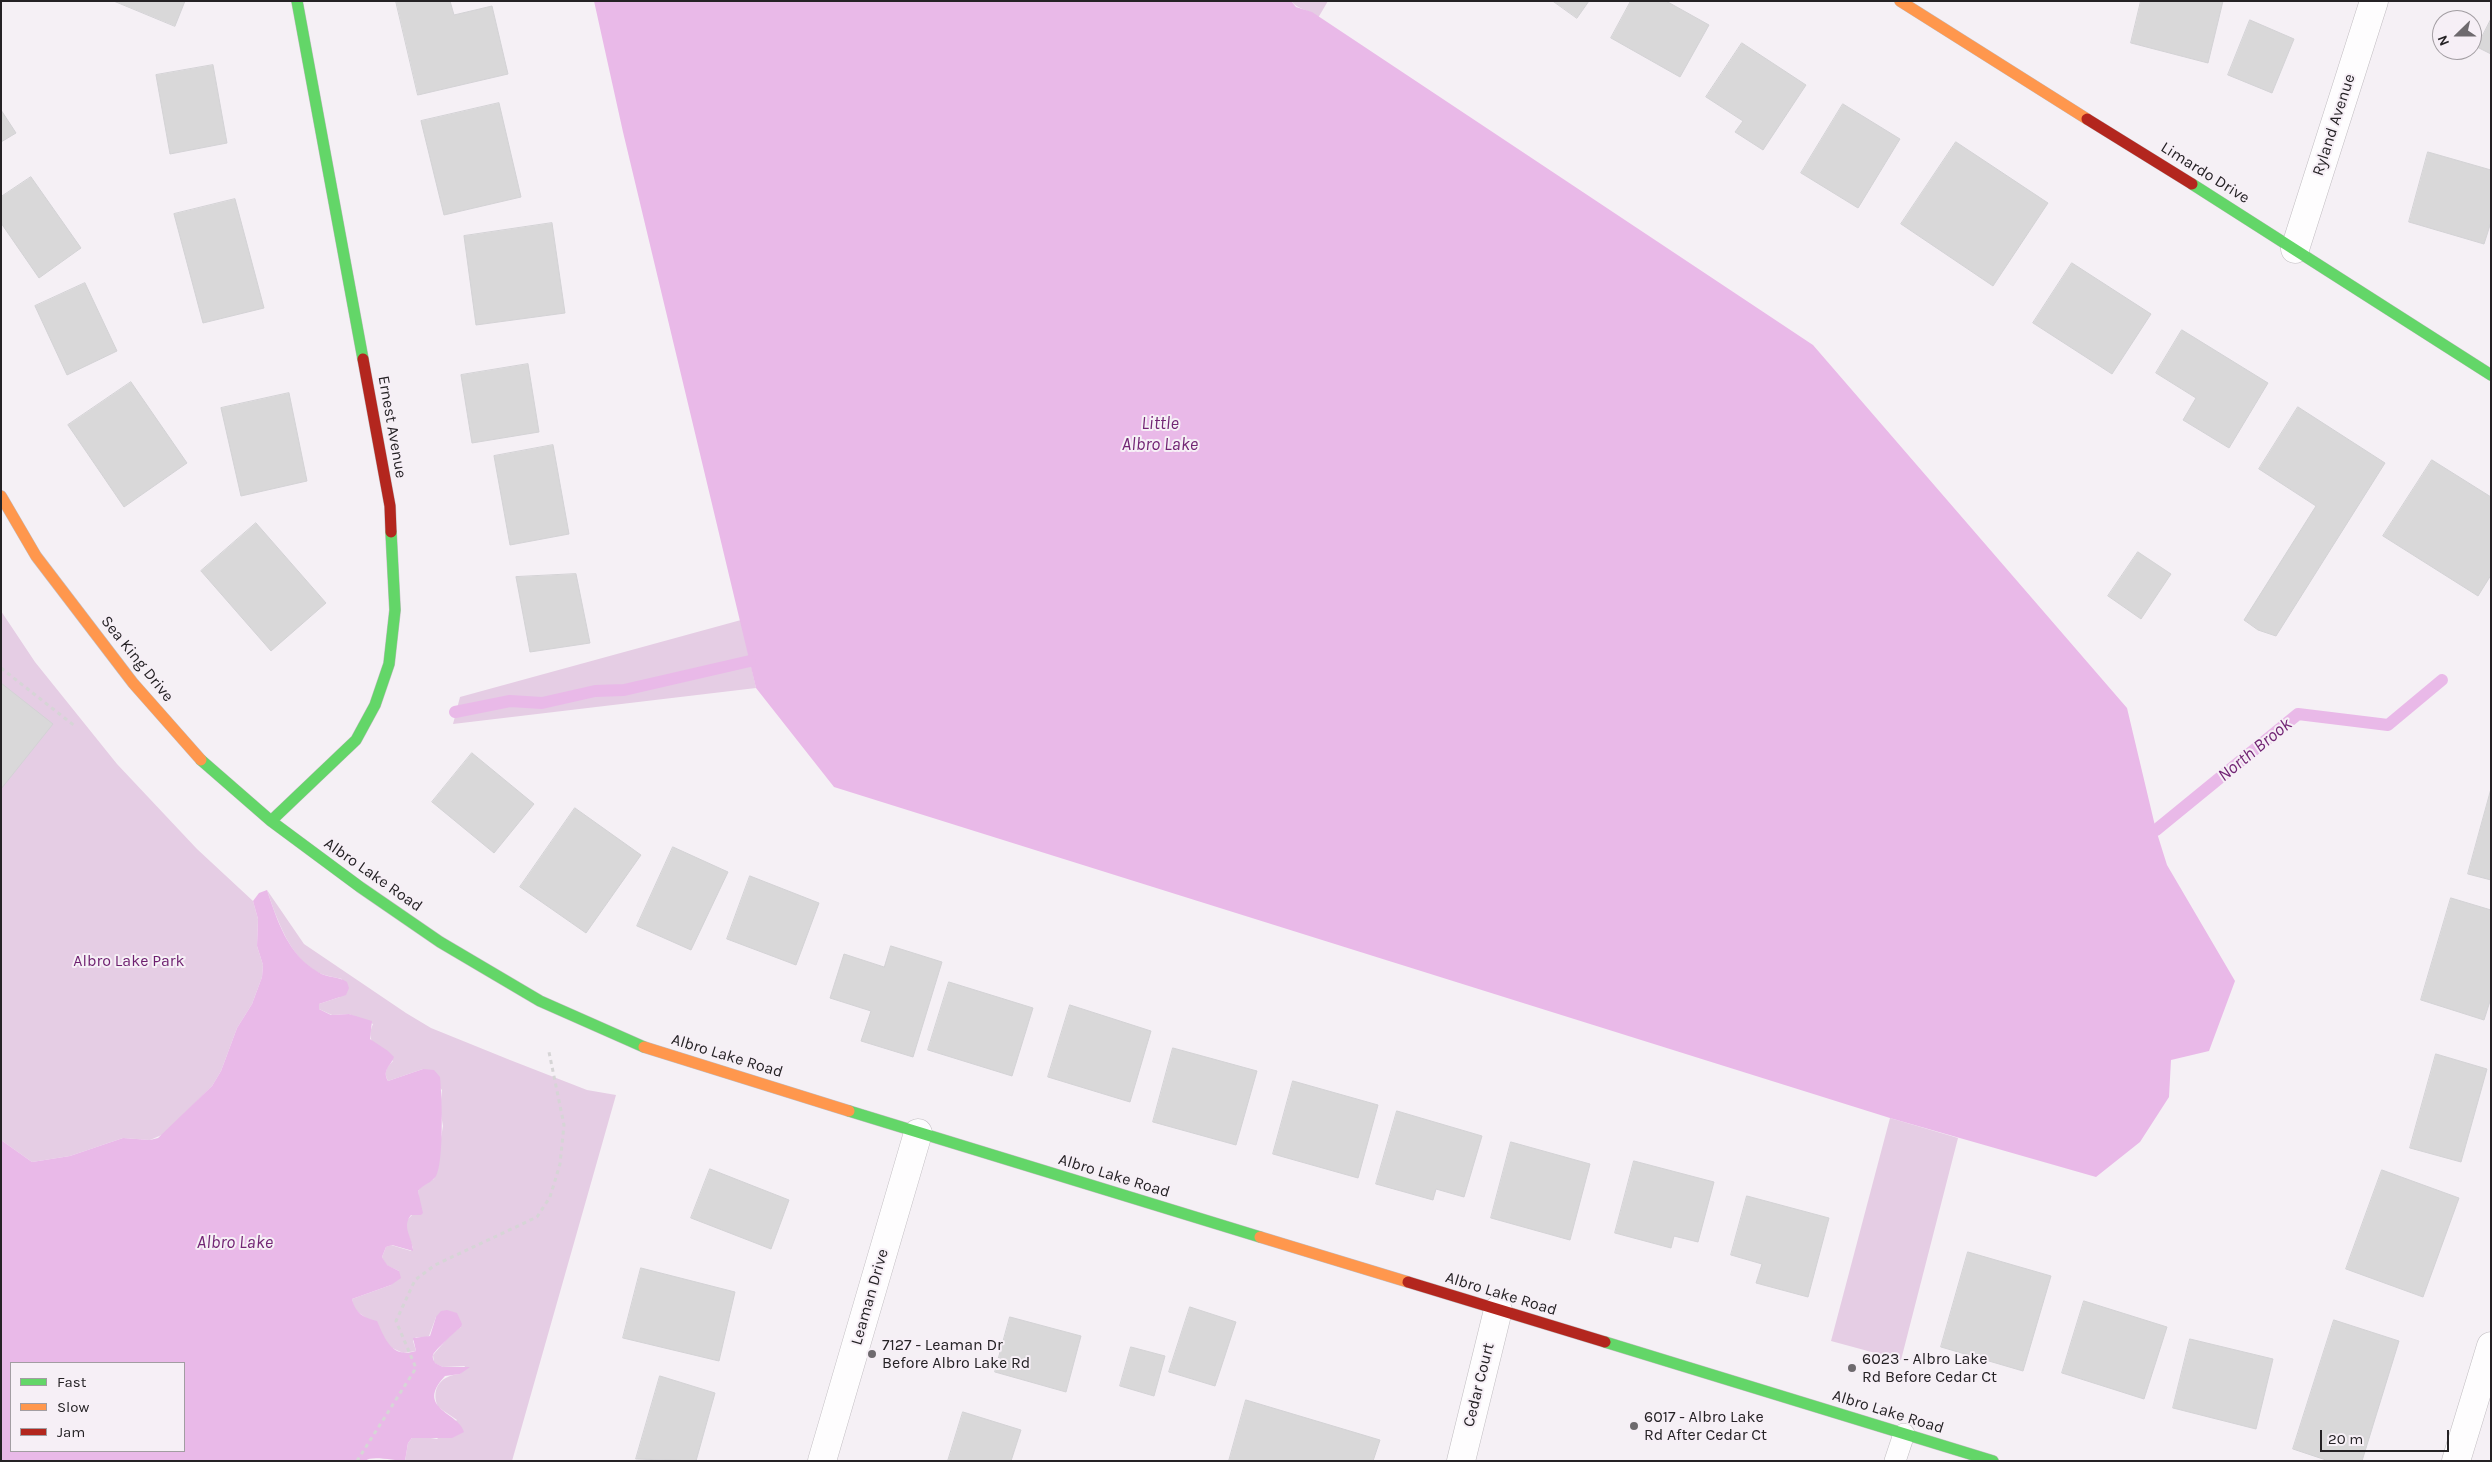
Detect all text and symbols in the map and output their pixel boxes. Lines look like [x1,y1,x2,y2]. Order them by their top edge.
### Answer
north arrow [2432,10,2482,60]
text: N [2434,33,2453,48]
street label: Ryland Avenue [2308,72,2360,178]
street label: Limardo Drive [2157,138,2253,208]
street label: Ernest Avenue [374,374,410,480]
water label: Little Albro Lake [1122,413,1198,456]
street label: Sea King Drive [97,612,177,706]
water label: North Brook [2214,714,2296,786]
street label: Albro Lake Road [320,834,426,916]
park label: Albro Lake Park [73,951,185,971]
street label: Albro Lake Road [669,1030,785,1082]
street label: Albro Lake Road [1056,1150,1172,1202]
water label: Albro Lake [197,1232,273,1254]
street label: Leaman Drive [847,1247,893,1347]
street label: Albro Lake Road [1443,1268,1559,1320]
place label: 7127 - Leaman Dr Before Albro Lake Rd [882,1335,1030,1373]
street label: Cedar Court [1459,1341,1499,1429]
marker: 7127 - Leaman Dr Before Albro Lake Rd [866,1348,878,1360]
place label: 6023 - Albro Lake Rd Before Cedar Ct [1862,1349,1997,1387]
legend [10,1362,185,1452]
marker: 6023 - Albro Lake Rd Before Cedar Ct [1846,1362,1858,1374]
text: Fast [57,1373,86,1391]
street label: Albro Lake Road [1830,1386,1946,1438]
text: Slow [57,1398,89,1416]
place label: 6017 - Albro Lake Rd After Cedar Ct [1644,1407,1767,1445]
marker: 6017 - Albro Lake Rd After Cedar Ct [1628,1420,1640,1432]
scale bar [2322,1420,2451,1452]
text: Jam [57,1423,85,1441]
text: 20 m [2328,1430,2363,1448]

